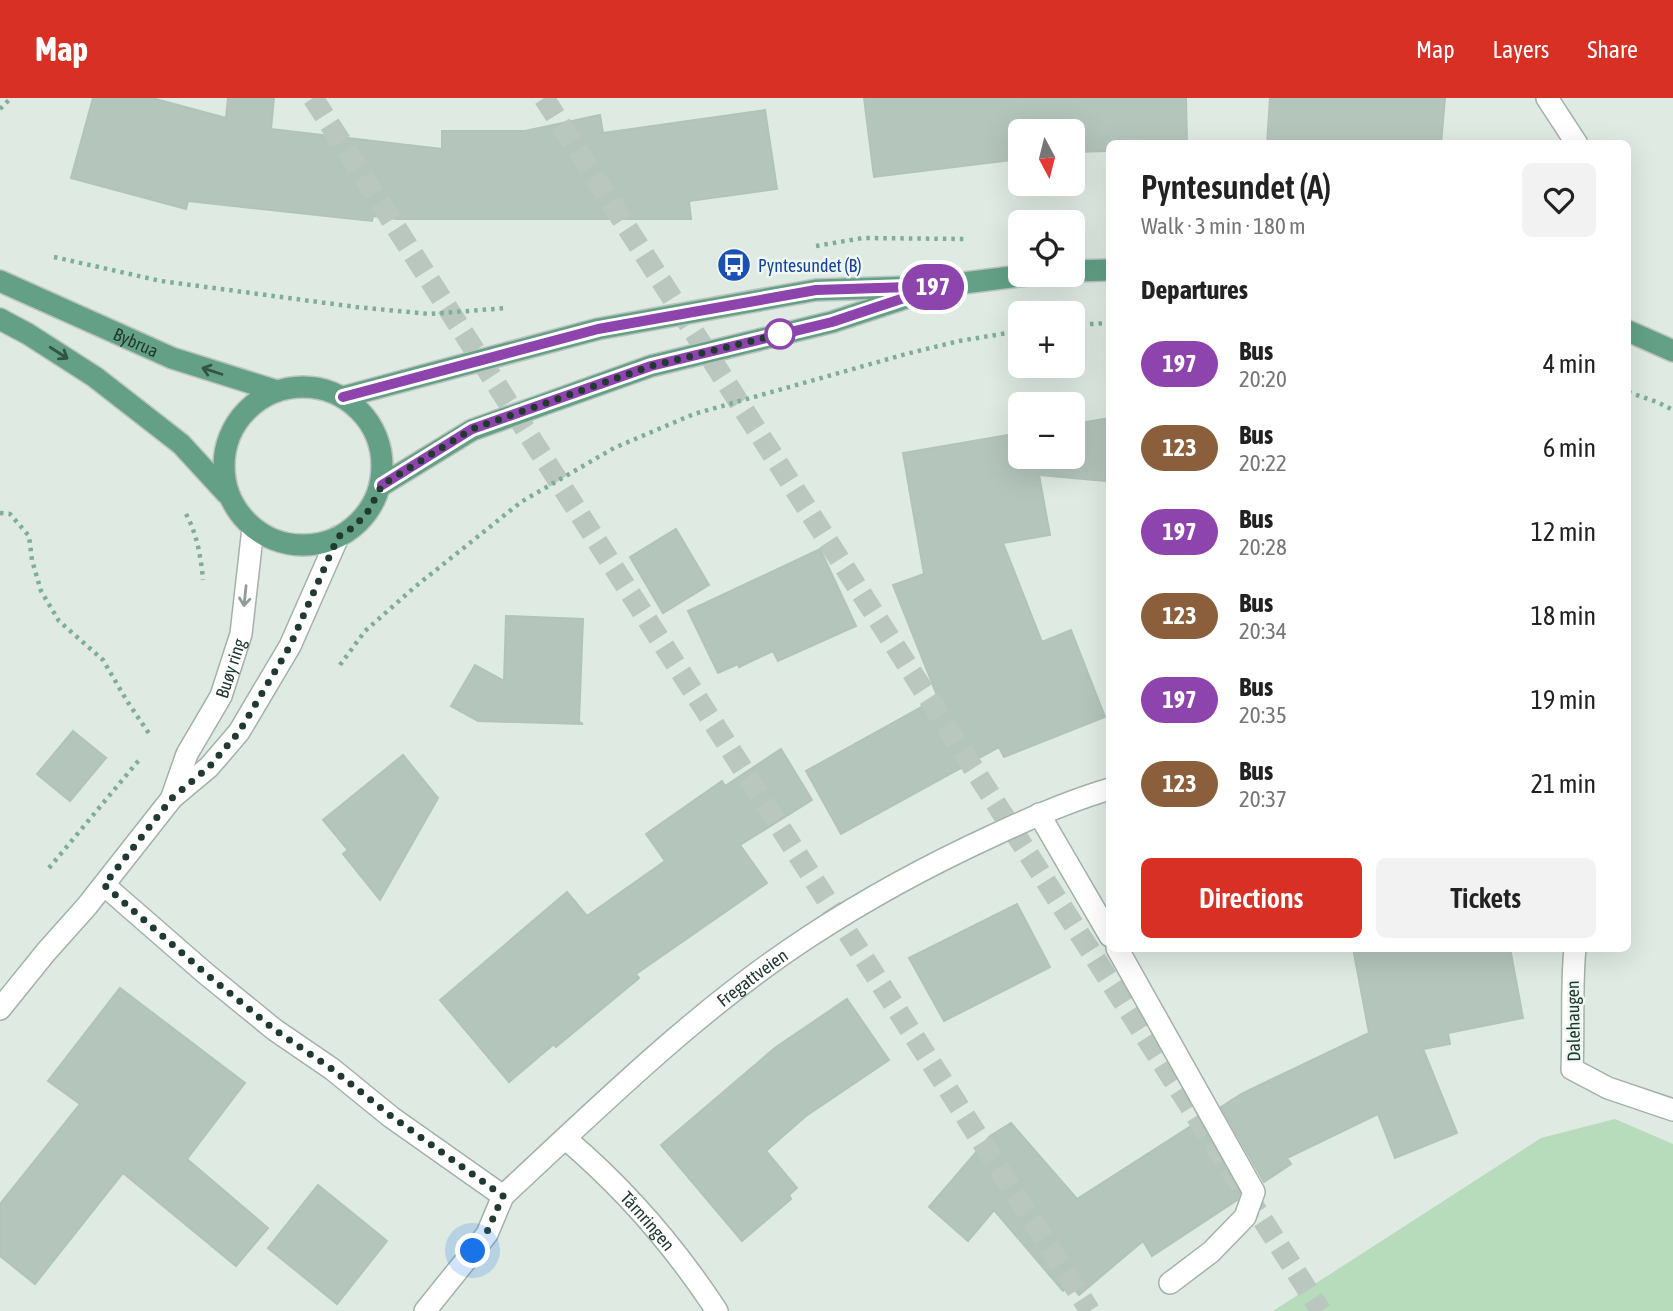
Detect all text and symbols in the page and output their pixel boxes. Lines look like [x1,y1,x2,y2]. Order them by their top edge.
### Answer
text: Map [35,30,88,68]
text: Map [1416,36,1455,63]
text: Layers [1493,36,1549,63]
text: Share [1587,36,1638,63]
north arrow [1008,119,1085,196]
map controls [1008,119,1085,469]
button: heart [1522,163,1596,237]
text: Pyntesundet (A) [1141,168,1331,206]
button: locate [1008,210,1085,287]
text: Walk · 3 min · 180 m [1141,213,1305,239]
bus stop icon: Pyntesundet (B) [715,246,753,284]
place label: Pyntesundet (B) [758,255,861,276]
line badge: 197 [893,264,973,310]
text: 197 [916,273,950,300]
text: Departures [1141,275,1248,305]
button: + [1008,301,1085,378]
unlabelled marker [765,319,795,349]
street label: Bybrua [110,323,162,361]
text: Bus [1239,336,1273,366]
one-way arrow [48,347,68,361]
text: 4 min [1543,349,1596,379]
text: 197 [1163,350,1196,377]
one-way arrow [201,364,223,377]
text: 20:20 [1239,366,1287,392]
button: − [1008,392,1085,469]
text: Bus [1239,420,1273,450]
text: 6 min [1543,433,1596,463]
text: 123 [1163,434,1196,461]
text: 20:22 [1239,450,1287,476]
text: Bus [1239,504,1273,534]
text: 12 min [1531,517,1596,547]
text: 197 [1163,518,1196,545]
text: 20:28 [1239,534,1287,560]
one-way arrow [238,584,251,606]
text: Bus [1239,588,1273,618]
text: 18 min [1531,601,1596,631]
text: 123 [1163,602,1196,629]
text: 20:34 [1239,618,1287,644]
street label: Buøy ring [211,636,249,701]
text: Bus [1239,672,1273,702]
text: 19 min [1531,685,1596,715]
text: 197 [1163,686,1196,713]
text: 20:35 [1239,702,1287,728]
text: Bus [1239,756,1273,786]
text: 21 min [1531,769,1596,799]
text: 123 [1163,770,1196,797]
text: 20:37 [1239,786,1287,812]
button: Directions [1141,858,1362,938]
button: Tickets [1376,858,1596,938]
street label: Fregattveien [712,944,791,1011]
street label: Dalehaugen [1562,980,1584,1062]
street label: Tårnringen [617,1187,680,1255]
your location [455,1233,490,1268]

